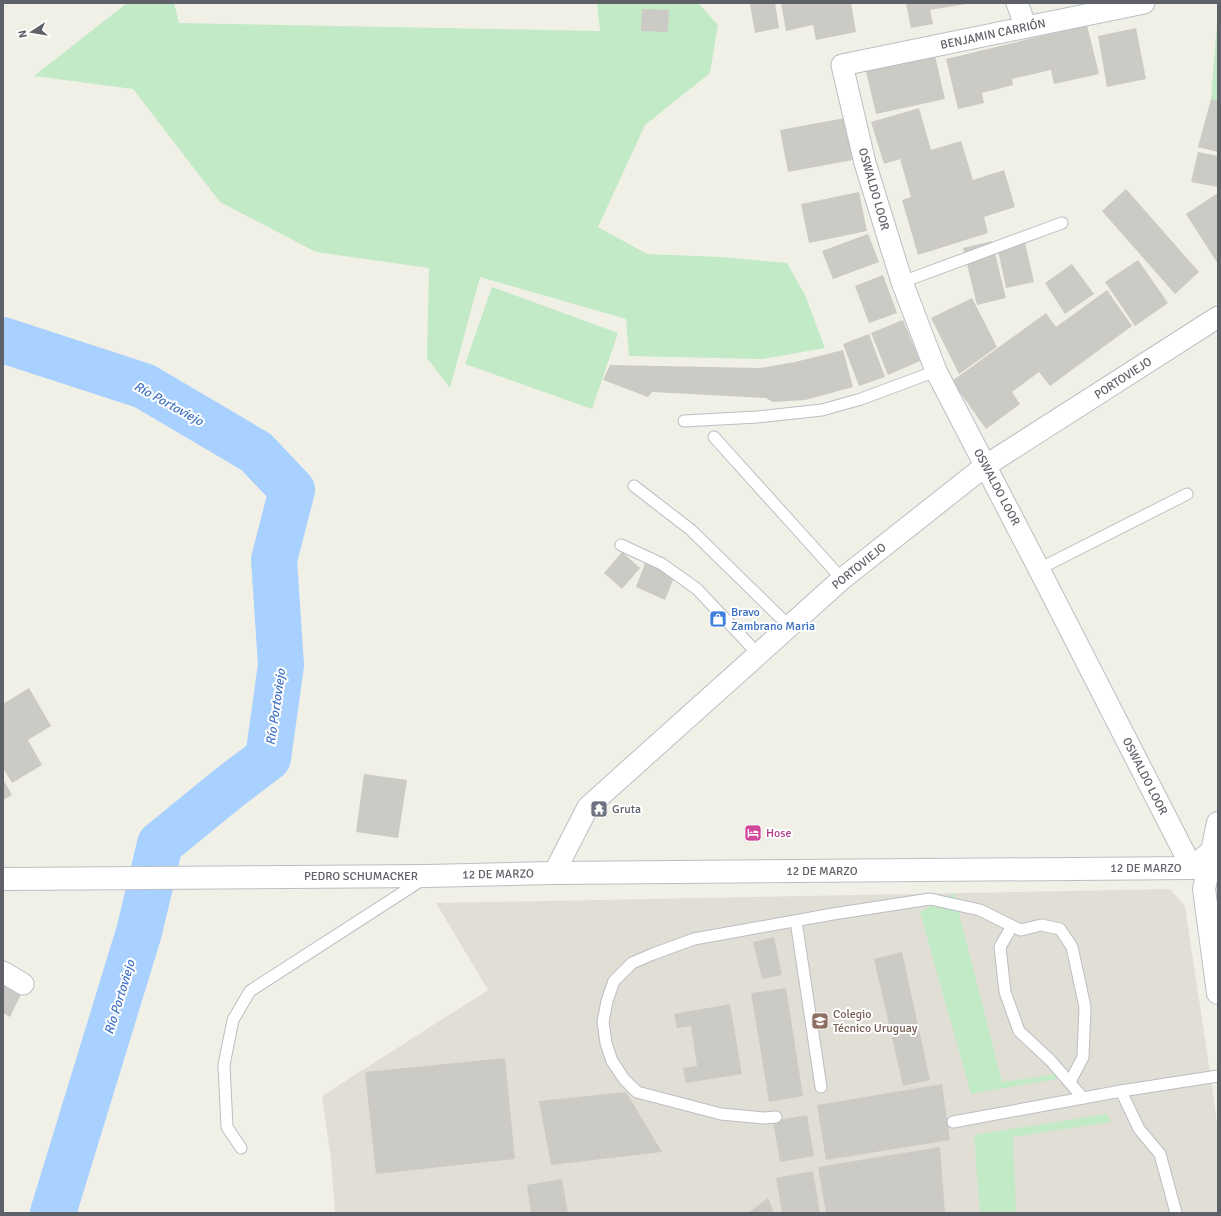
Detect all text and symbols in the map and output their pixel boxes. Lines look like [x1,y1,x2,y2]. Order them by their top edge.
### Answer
north arrow [12,12,52,52]
street label: BENJAMIN CARRIÓN [939,16,1047,53]
text: N [16,29,30,39]
street label: OSWALDO LOOR [855,146,892,232]
street label: PORTOVIEJO [1092,354,1155,403]
water label: Río Portoviejo [131,378,207,430]
street label: OSWALDO LOOR [970,446,1023,528]
street label: PORTOVIEJO [829,540,890,593]
place label: Bravo Zambrano Maria [731,605,815,634]
shop icon: Bravo Zambrano Maria [708,609,728,629]
water label: Río Portoviejo [263,667,289,746]
street label: OSWALDO LOOR [1119,735,1171,817]
temple icon: Gruta [589,799,609,819]
place label: Gruta [612,802,641,817]
hotel icon: Hose [743,823,763,843]
place label: Hose [766,826,792,841]
street label: 12 DE MARZO [1110,861,1182,876]
street label: 12 DE MARZO [786,864,858,879]
street label: 12 DE MARZO [462,866,534,883]
street label: PEDRO SCHUMACKER [304,869,418,884]
water label: Río Portoviejo [101,957,139,1036]
place label: Colegio Técnico Uruguay [833,1007,918,1036]
school or university icon: Colegio Técnico Uruguay [810,1011,830,1031]

